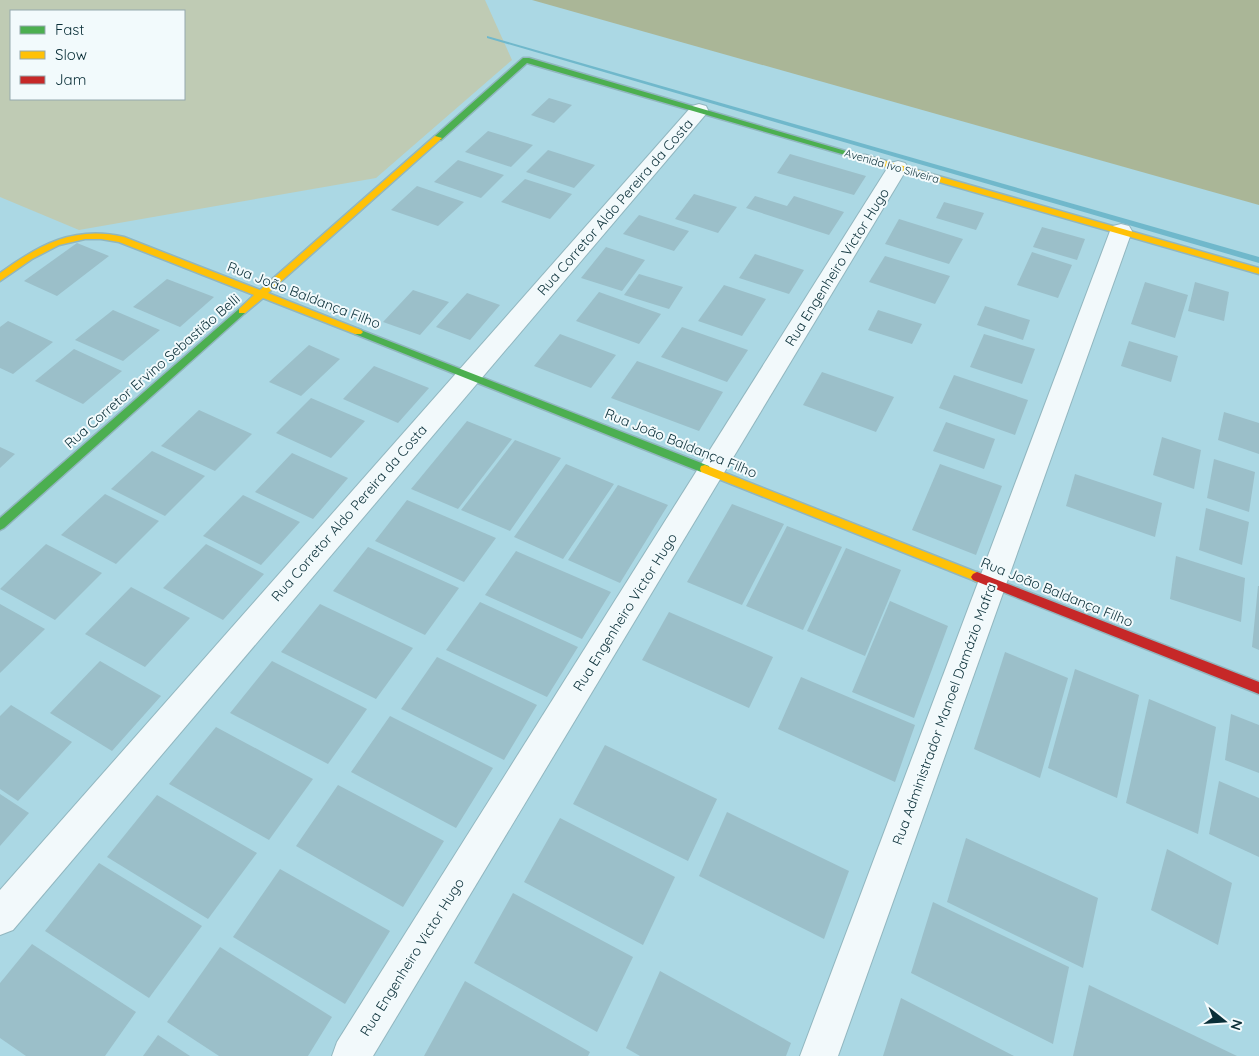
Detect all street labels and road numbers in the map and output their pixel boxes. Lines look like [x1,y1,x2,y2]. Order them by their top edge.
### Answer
street label: Rua Corretor Aldo Pereira da Costa [533,115,697,299]
street label: Avenida Ivo Silveira [843,146,941,186]
street label: Rua Engenheiro Victor Hugo [781,185,893,349]
street label: Rua João Baldança Filho [225,257,383,333]
street label: Rua Corretor Ervino Sebastião Belli [60,290,244,452]
street label: Rua João Baldança Filho [602,404,760,482]
street label: Rua Corretor Aldo Pereira da Costa [267,421,431,605]
street label: Rua Engenheiro Victor Hugo [569,530,681,694]
street label: Rua João Baldança Filho [978,553,1136,631]
street label: Rua Administrador Manoel Damázio Mafra [888,581,1000,847]
street label: Rua Engenheiro Victor Hugo [356,875,468,1039]

